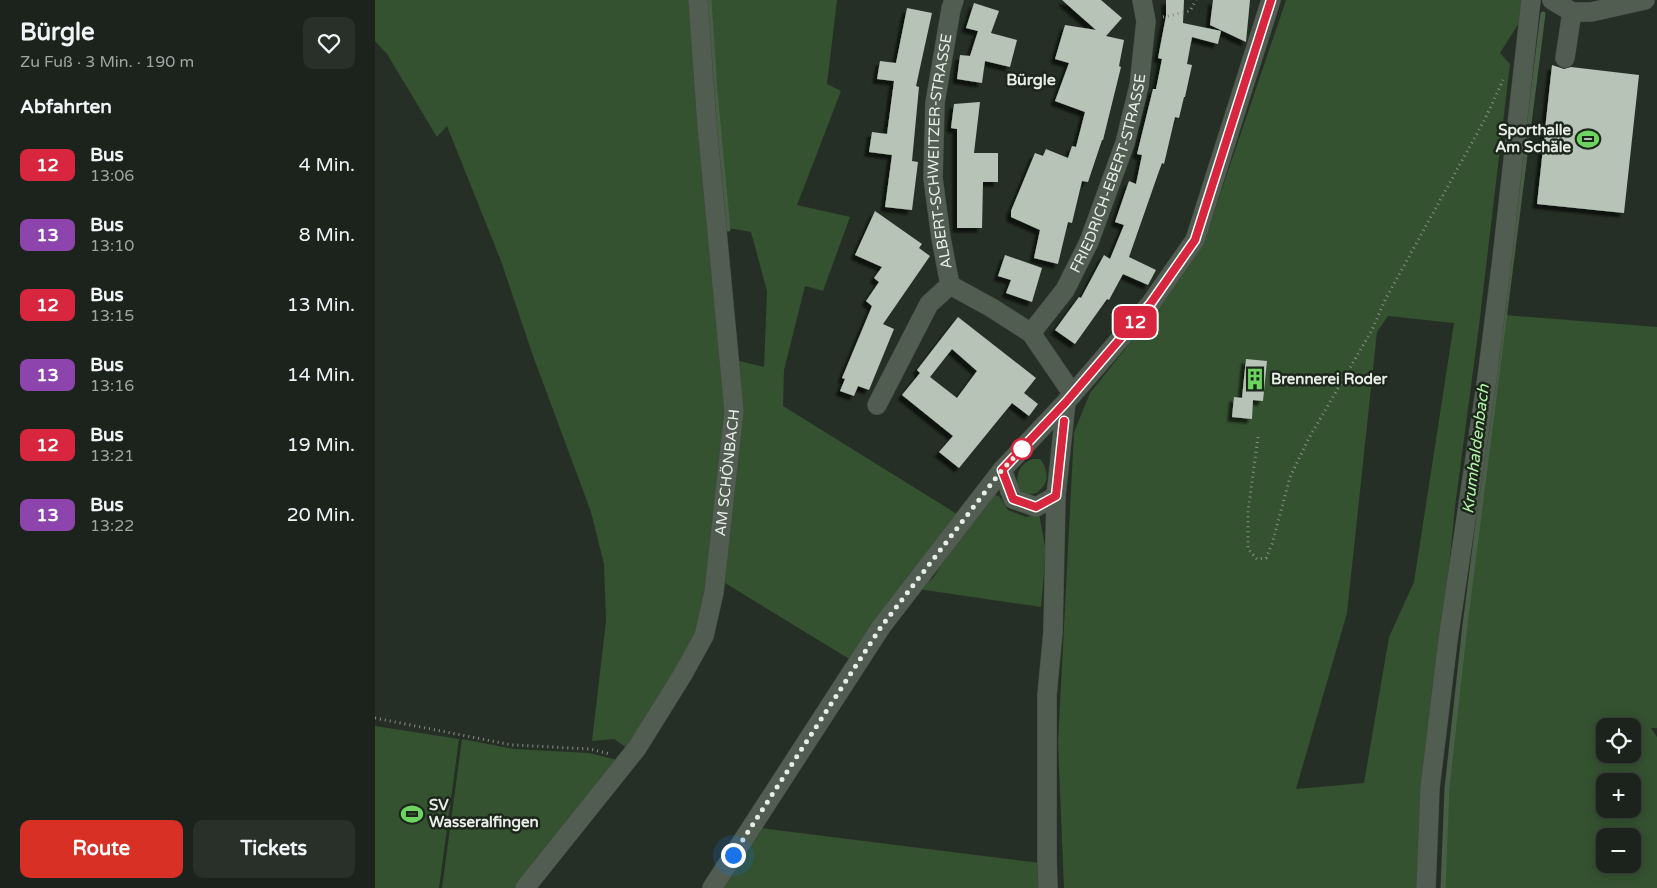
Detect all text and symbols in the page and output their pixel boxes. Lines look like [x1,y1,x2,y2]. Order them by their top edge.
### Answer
button: heart [303,17,355,69]
text: Bürgle [20,18,95,47]
street label: ALBERT-SCHWEITZER-STRASSE [924,32,956,271]
text: Zu Fuß · 3 Min. · 190 m [20,52,194,72]
district label: Bürgle [1006,70,1056,90]
street label: FRIEDRICH-EBERT-STRASSE [1066,73,1149,276]
text: Abfahrten [20,96,112,118]
place label: Sporthalle Am Schäle [1495,121,1572,156]
sports icon: Sporthalle Am Schäle [1575,126,1601,152]
text: Bus [90,144,124,166]
text: 12 [36,154,59,176]
text: 4 Min. [299,154,355,176]
text: 13:06 [90,166,134,186]
text: Bus [90,214,124,236]
text: 13 [36,224,59,246]
text: 8 Min. [299,224,355,246]
text: 13:10 [90,236,134,256]
text: Bus [90,284,124,306]
text: 12 [36,294,59,316]
text: 13 Min. [287,294,355,316]
text: 13:15 [90,306,134,326]
line badge: 12 [1113,306,1157,338]
text: 12 [1124,311,1146,333]
text: Bus [90,354,124,376]
text: 13 [36,364,59,386]
text: 14 Min. [287,364,355,386]
building icon: Brennerei Roder [1242,366,1268,392]
place label: Brennerei Roder [1271,370,1387,388]
text: 13:16 [90,376,134,396]
water label: Krumhaldenbach [1458,382,1494,515]
street label: AM SCHÖNBACH [711,408,743,537]
text: Bus [90,424,124,446]
text: 12 [36,434,59,456]
text: 19 Min. [287,434,355,456]
unlabelled marker [1011,438,1033,460]
text: 13:21 [90,446,134,466]
text: Bus [90,494,124,516]
text: 13 [36,504,59,526]
text: 20 Min. [287,504,355,526]
text: 13:22 [90,516,134,536]
map controls [1596,718,1641,873]
button: locate [1596,718,1641,763]
button: + [1596,773,1641,818]
place label: SV Wasseralfingen [429,796,539,832]
sports icon: SV Wasseralfingen [399,801,425,827]
button: Route [20,820,183,878]
button: Tickets [193,820,355,878]
button: − [1596,828,1641,873]
your location [721,843,746,868]

